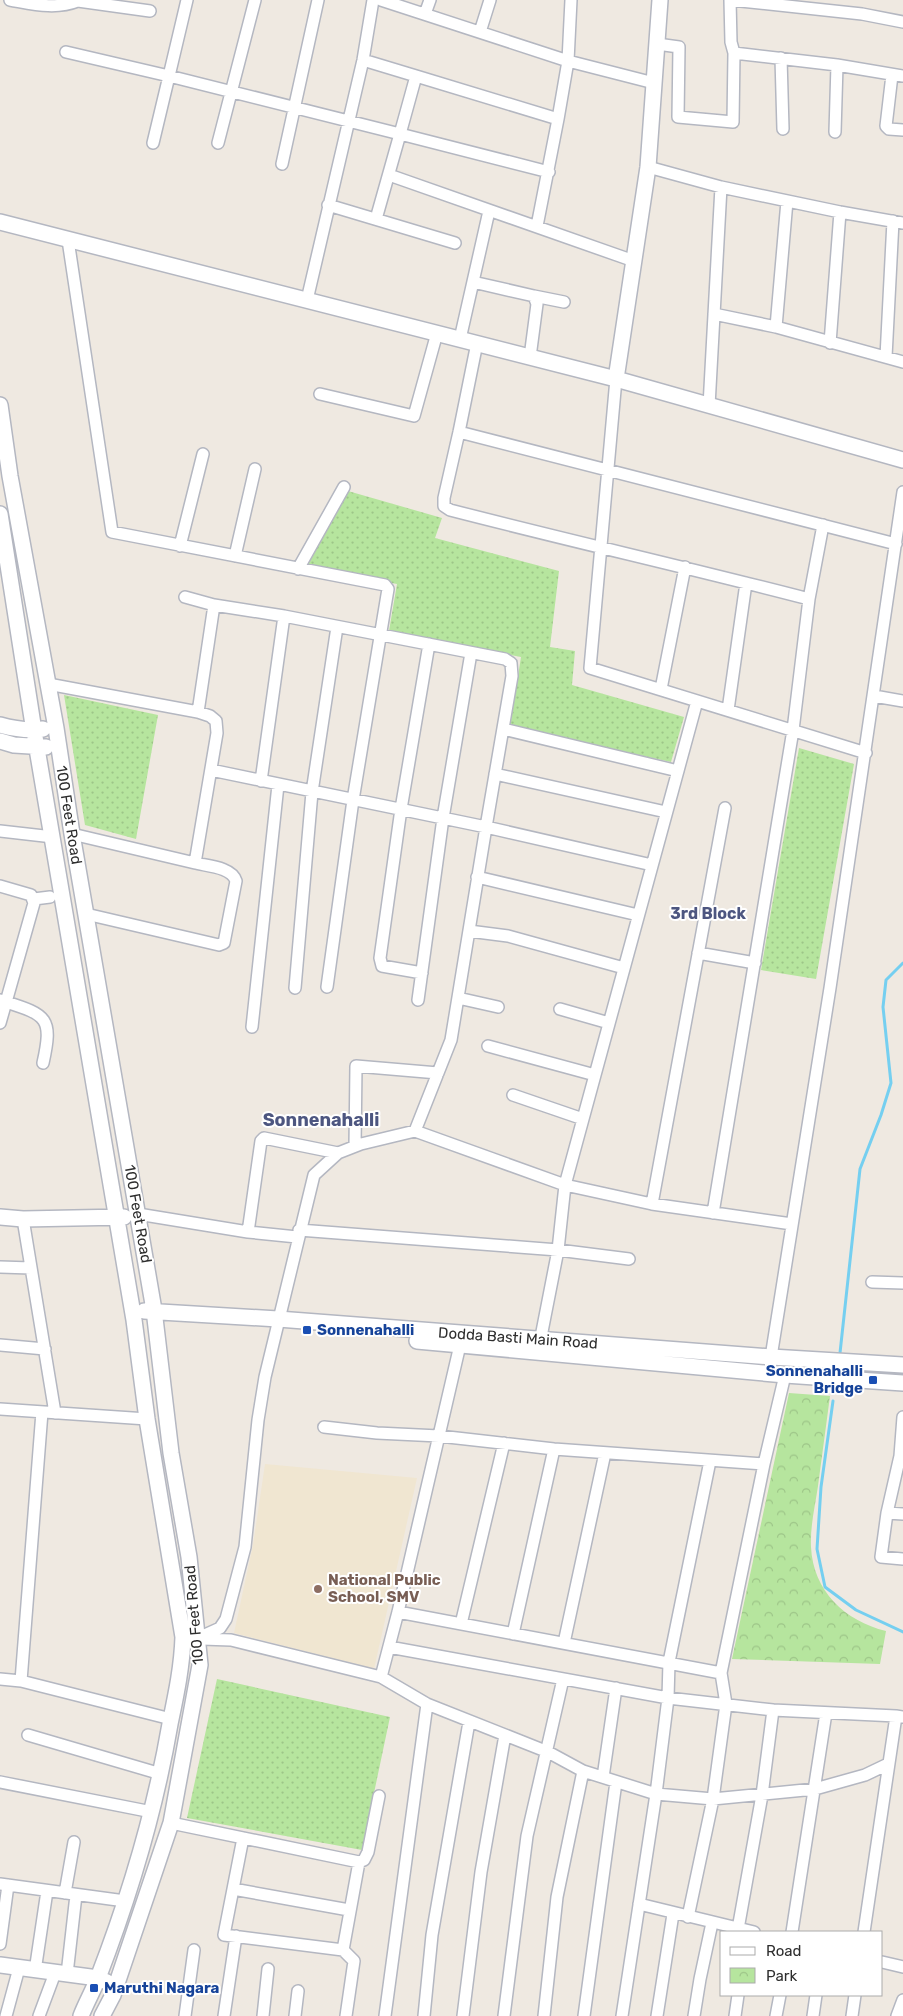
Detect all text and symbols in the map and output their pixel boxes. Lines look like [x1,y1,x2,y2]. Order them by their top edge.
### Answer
street label: 100 Feet Road [52,764,86,866]
district label: 3rd Block [670,904,746,923]
district label: Sonnenahalli [263,1109,379,1131]
street label: 100 Feet Road [120,1163,156,1265]
place label: Sonnenahalli [317,1321,414,1339]
street label: Dodda Basti Main Road [438,1323,598,1353]
marker: Sonnenahalli [301,1324,313,1336]
place label: Sonnenahalli Bridge [766,1362,863,1397]
marker: Sonnenahalli Bridge [867,1374,879,1386]
street label: 100 Feet Road [181,1565,207,1665]
place label: National Public School, SMV [328,1571,441,1606]
marker: National Public School, SMV [312,1583,324,1595]
legend [720,1931,883,1996]
text: Road [766,1942,802,1960]
text: Park [766,1967,797,1985]
place label: Maruthi Nagara [104,1979,220,1997]
marker: Maruthi Nagara [88,1982,100,1994]

